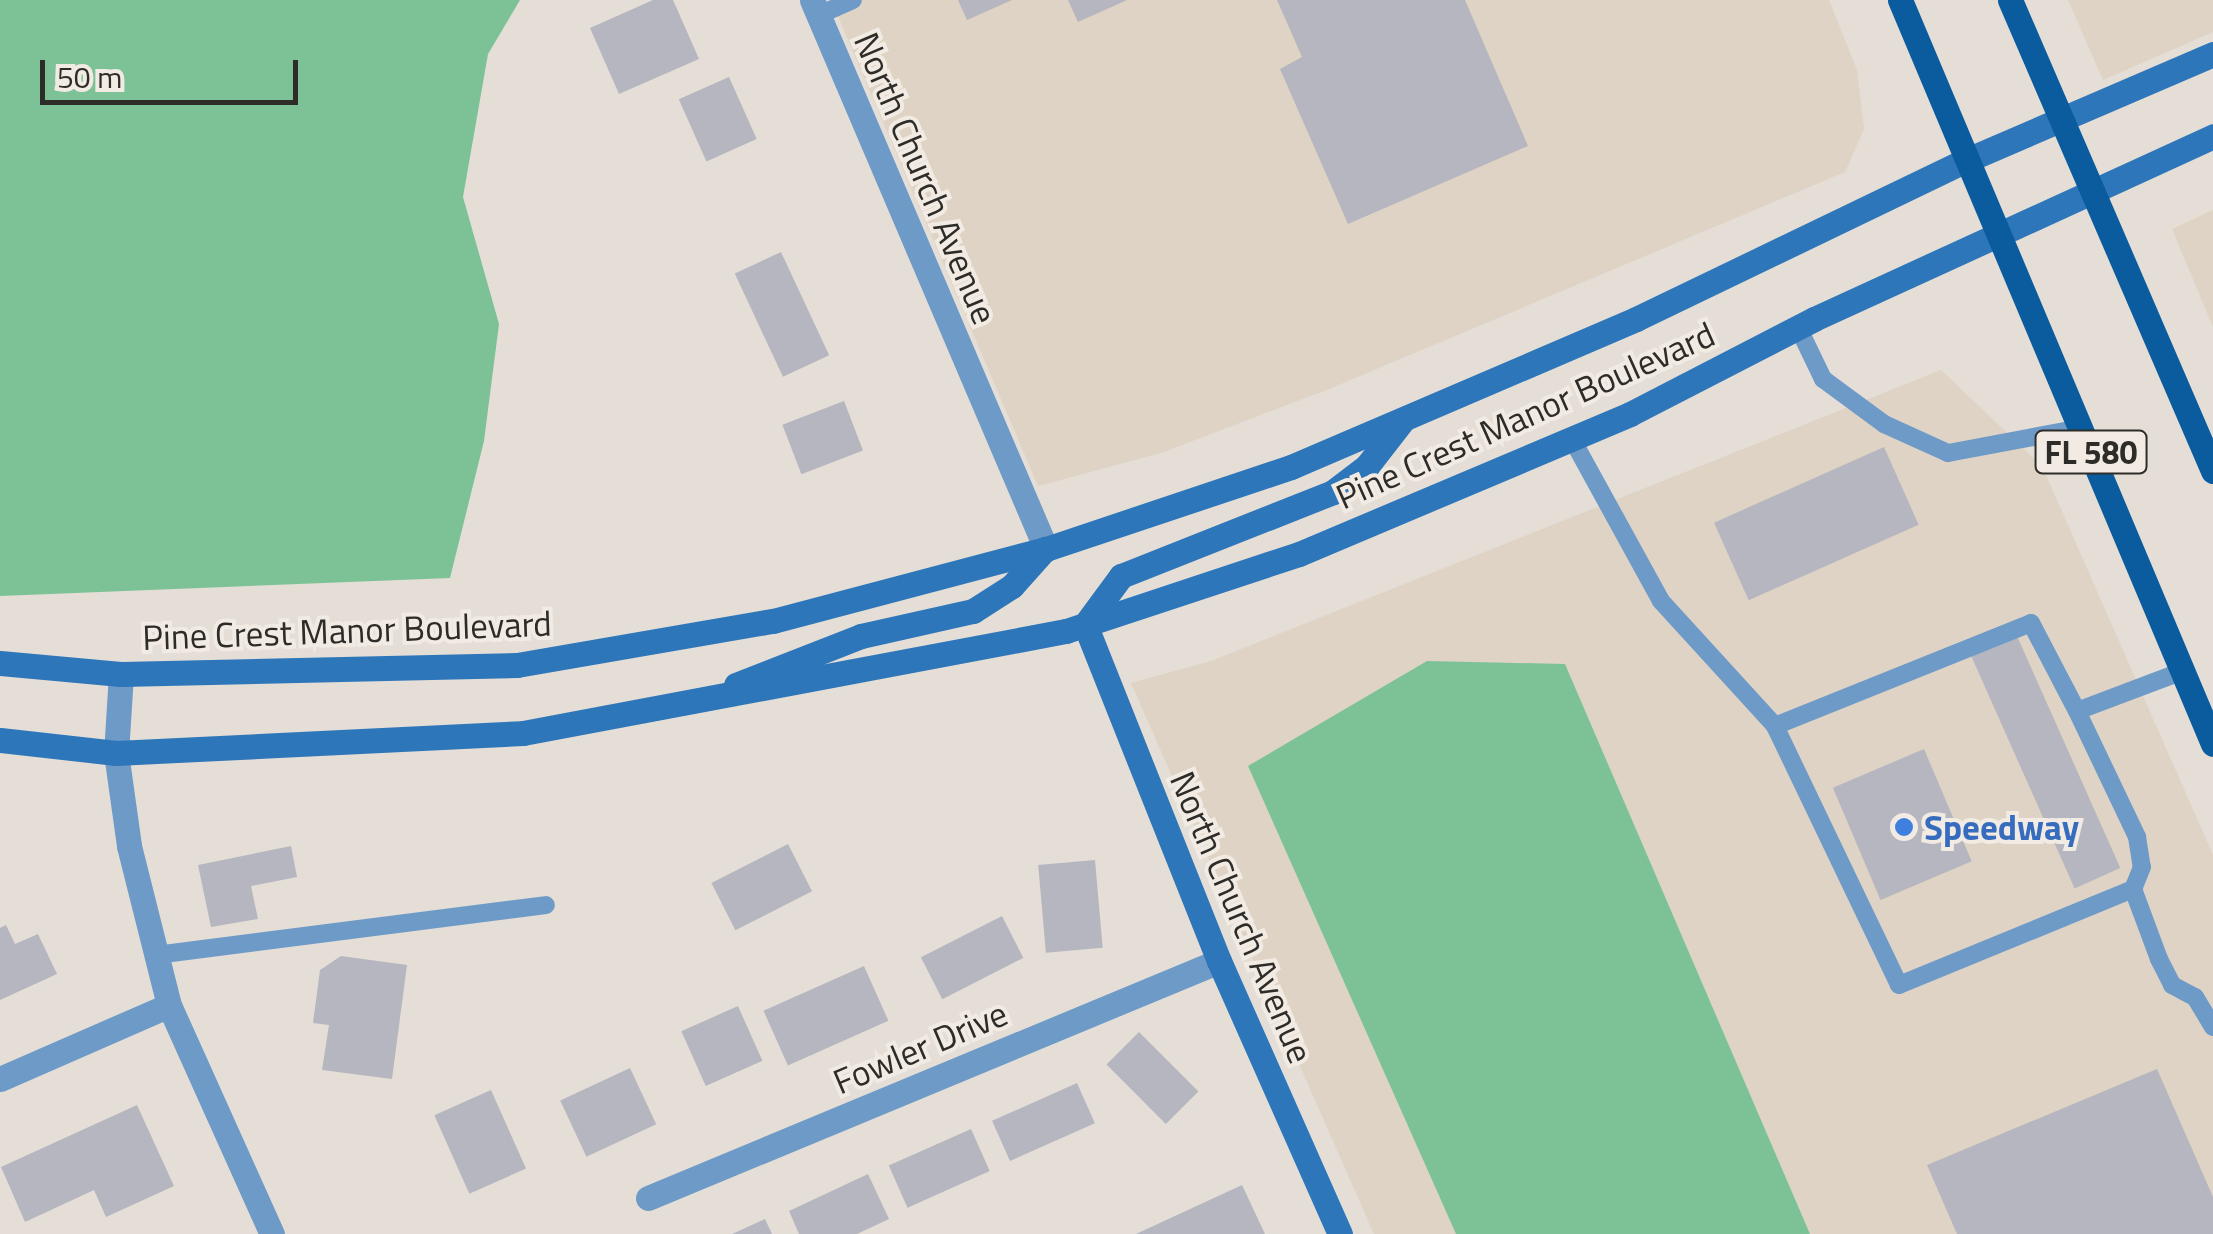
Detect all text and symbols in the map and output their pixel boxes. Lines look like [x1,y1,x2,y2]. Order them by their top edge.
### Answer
street label: North Church Avenue [846,26,1006,330]
scale bar [45,40,302,102]
text: 50 m [57,54,122,100]
street label: Pine Crest Manor Boulevard [1329,313,1721,517]
road number: FL 580 [2034,425,2148,479]
street label: Pine Crest Manor Boulevard [142,602,552,658]
street label: North Church Avenue [1162,765,1322,1069]
place label: Speedway [1924,806,2079,848]
marker: Speedway [1893,816,1915,838]
street label: Fowler Drive [827,992,1013,1102]

